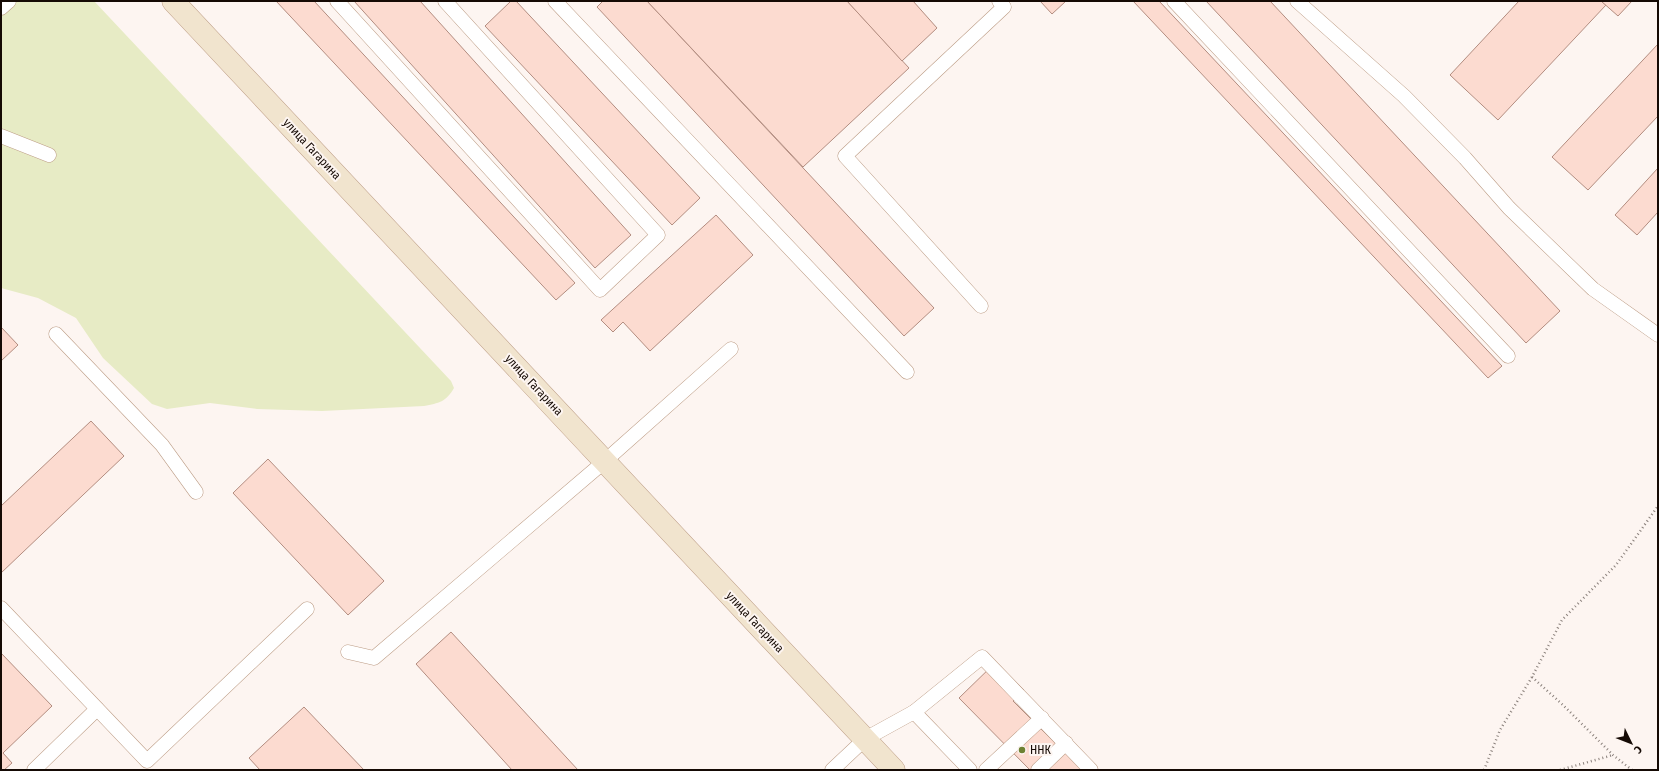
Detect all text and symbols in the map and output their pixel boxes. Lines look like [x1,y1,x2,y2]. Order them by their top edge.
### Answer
street label: улица Гагарина [280,116,344,182]
street label: улица Гагарина [502,352,566,418]
street label: улица Гагарина [723,589,787,655]
north arrow [1611,723,1651,763]
place label: ННК [1030,743,1052,757]
text: С [1631,743,1645,756]
marker: ННК [1017,745,1027,755]

